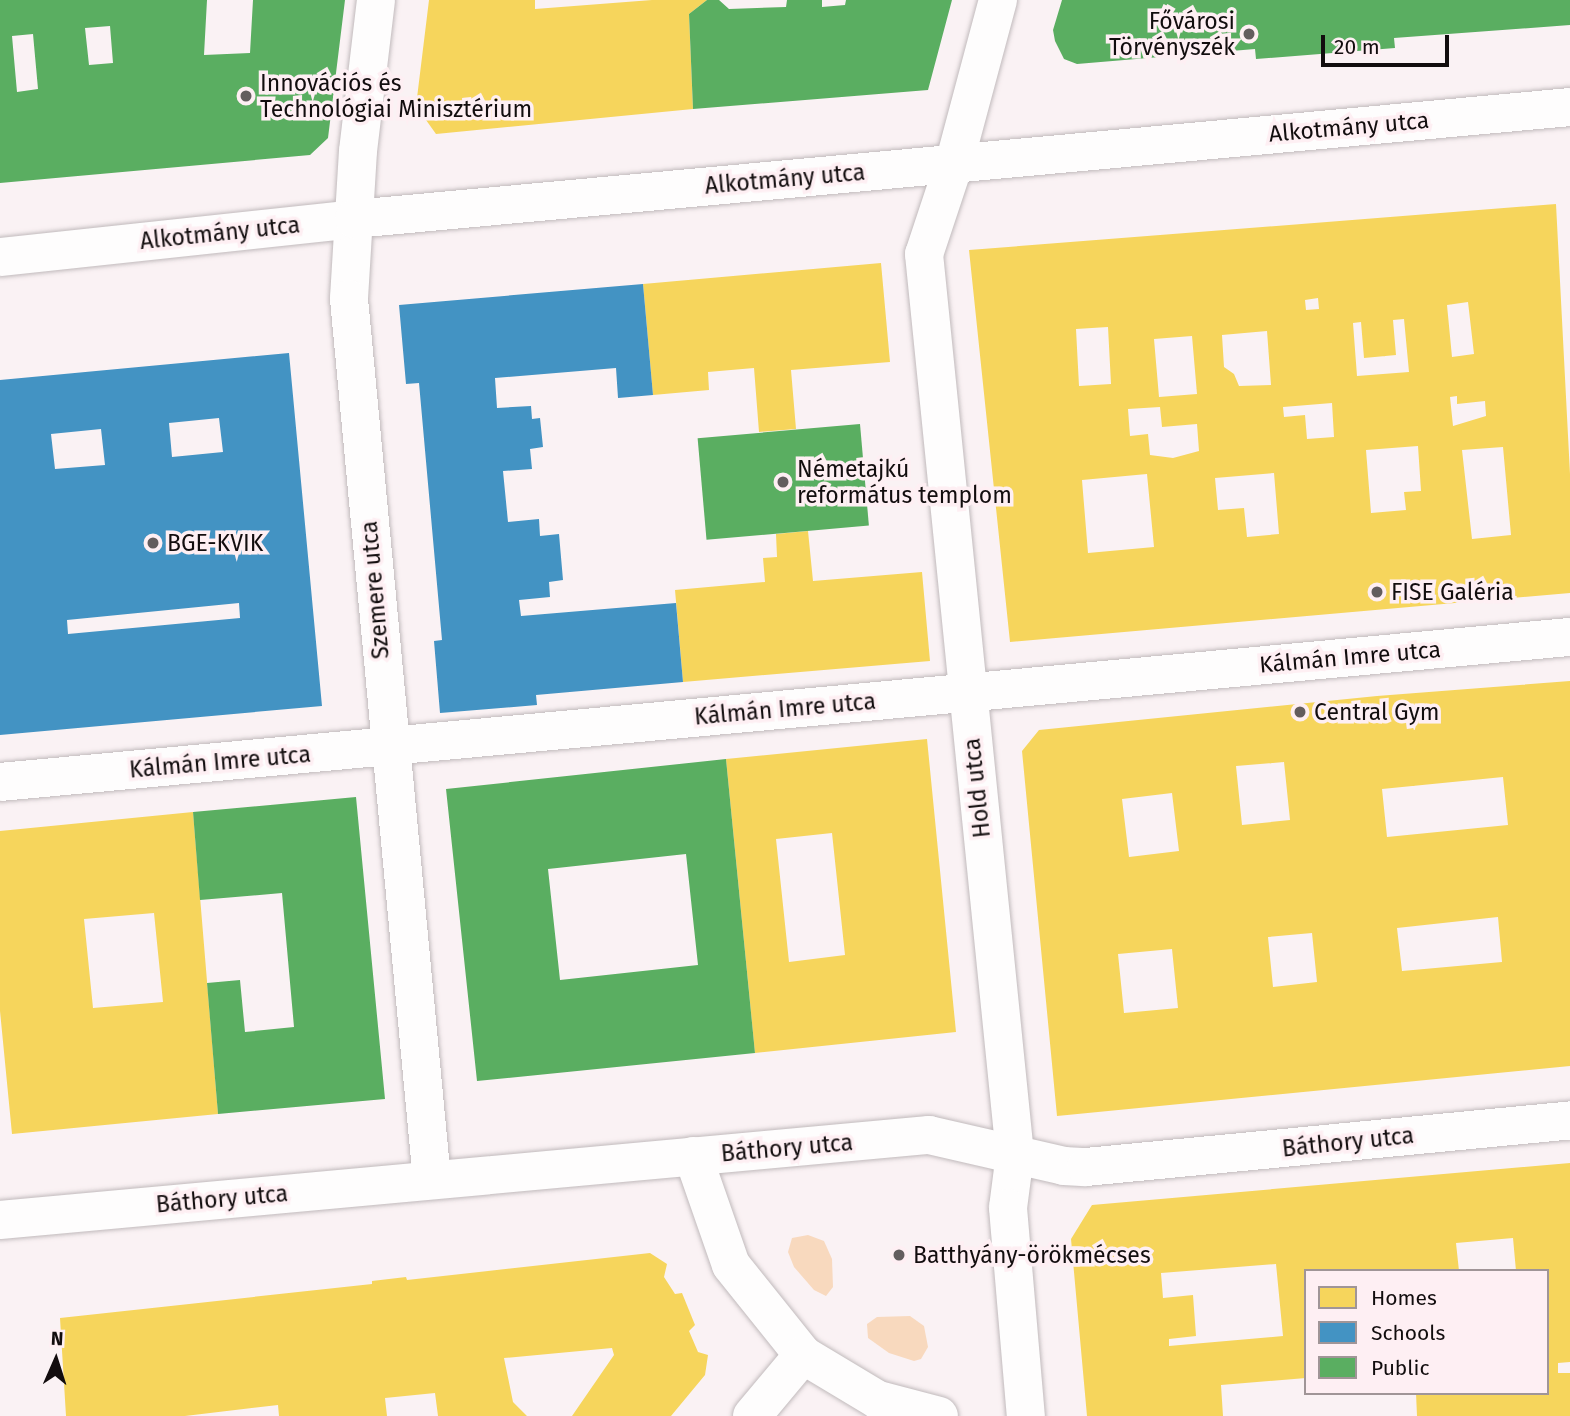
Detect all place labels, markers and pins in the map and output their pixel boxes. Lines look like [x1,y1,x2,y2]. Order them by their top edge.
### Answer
place label: Fővárosi Törvényszék [1109,7,1235,61]
marker: Fővárosi Törvényszék [1241,26,1257,42]
place label: Innovációs és Technológiai Minisztérium [260,69,532,123]
marker: Innovációs és Technológiai Minisztérium [238,88,254,104]
place label: Németajkú református templom [797,455,1012,509]
marker: Németajkú református templom [775,474,791,490]
place label: BGE-KVIK [167,529,263,557]
marker: BGE-KVIK [145,535,161,551]
place label: FISE Galéria [1391,578,1514,606]
marker: FISE Galéria [1369,584,1385,600]
place label: Central Gym [1314,698,1439,726]
marker: Central Gym [1292,704,1308,720]
place label: Batthyány-örökmécses [913,1241,1151,1269]
marker: Batthyány-örökmécses [891,1247,907,1263]

